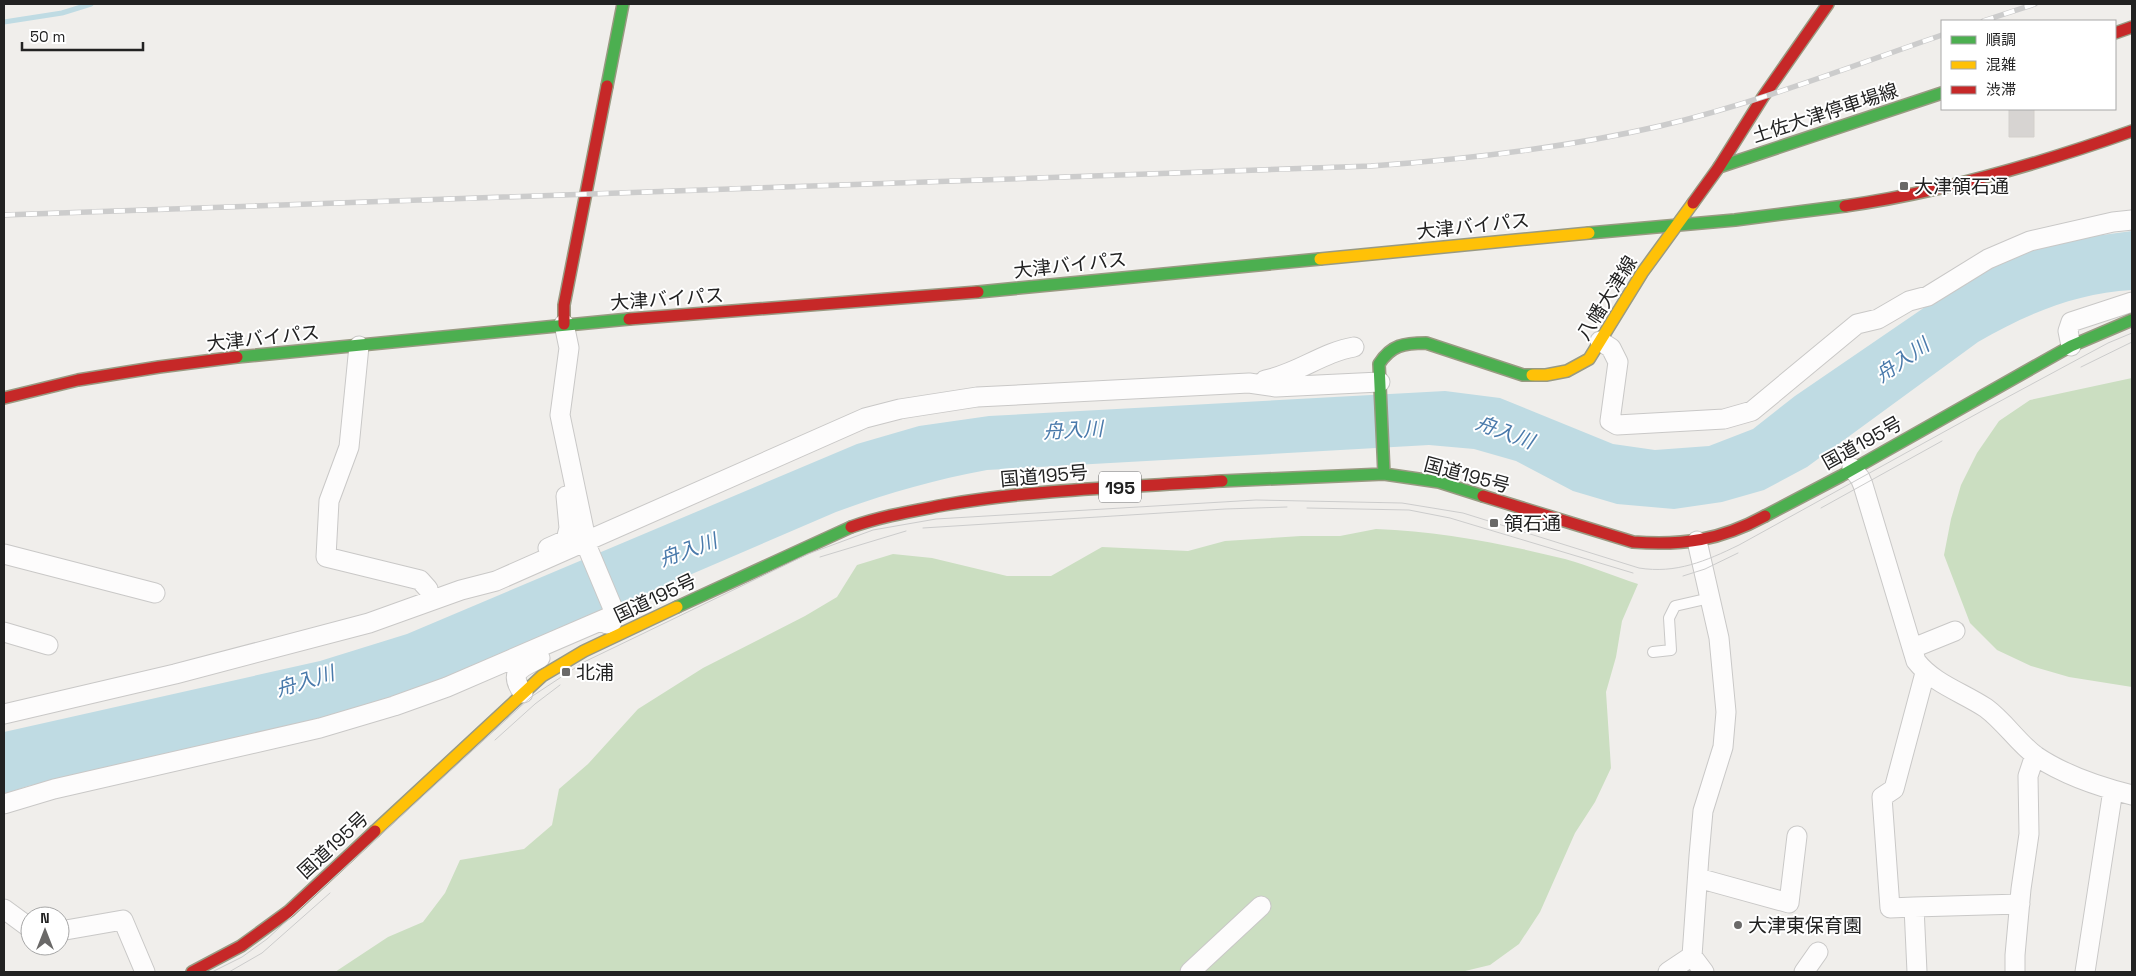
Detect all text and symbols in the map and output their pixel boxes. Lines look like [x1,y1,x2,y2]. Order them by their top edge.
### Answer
scale bar [22,20,144,52]
legend [1941,20,2116,110]
text: 50 m [30,27,65,46]
text: 順調 [1986,30,2016,49]
text: 混雑 [1986,55,2016,74]
street label: 土佐大津停車場線 [1749,78,1901,148]
text: 渋滞 [1986,80,2016,99]
place label: 大津領石通 [1914,174,2009,199]
marker: 大津領石通 [1898,180,1910,192]
street label: 大津バイパス [1415,208,1531,244]
street label: 大津バイパス [1012,247,1128,283]
street label: 八幡大津線 [1571,251,1643,345]
street label: 大津バイパス [609,283,725,315]
street label: 大津バイパス [205,320,321,356]
water label: 舟入川 [1870,331,1936,388]
water label: 舟入川 [1472,410,1540,455]
street label: 国道195号 [1817,411,1907,475]
water label: 舟入川 [1042,415,1106,445]
street label: 国道195号 [1421,452,1513,498]
street label: 国道195号 [999,460,1089,492]
road number: 195 [1099,472,1141,502]
place label: 領石通 [1504,511,1561,536]
marker: 領石通 [1488,517,1500,529]
water label: 舟入川 [655,527,723,572]
street label: 国道195号 [610,568,700,628]
water label: 舟入川 [273,659,339,702]
place label: 北浦 [576,660,614,685]
marker: 北浦 [560,666,572,678]
street label: 国道195号 [292,806,374,884]
north arrow [20,906,70,956]
text: N [40,909,50,927]
place label: 大津東保育園 [1748,913,1862,938]
marker: 大津東保育園 [1732,919,1744,931]

